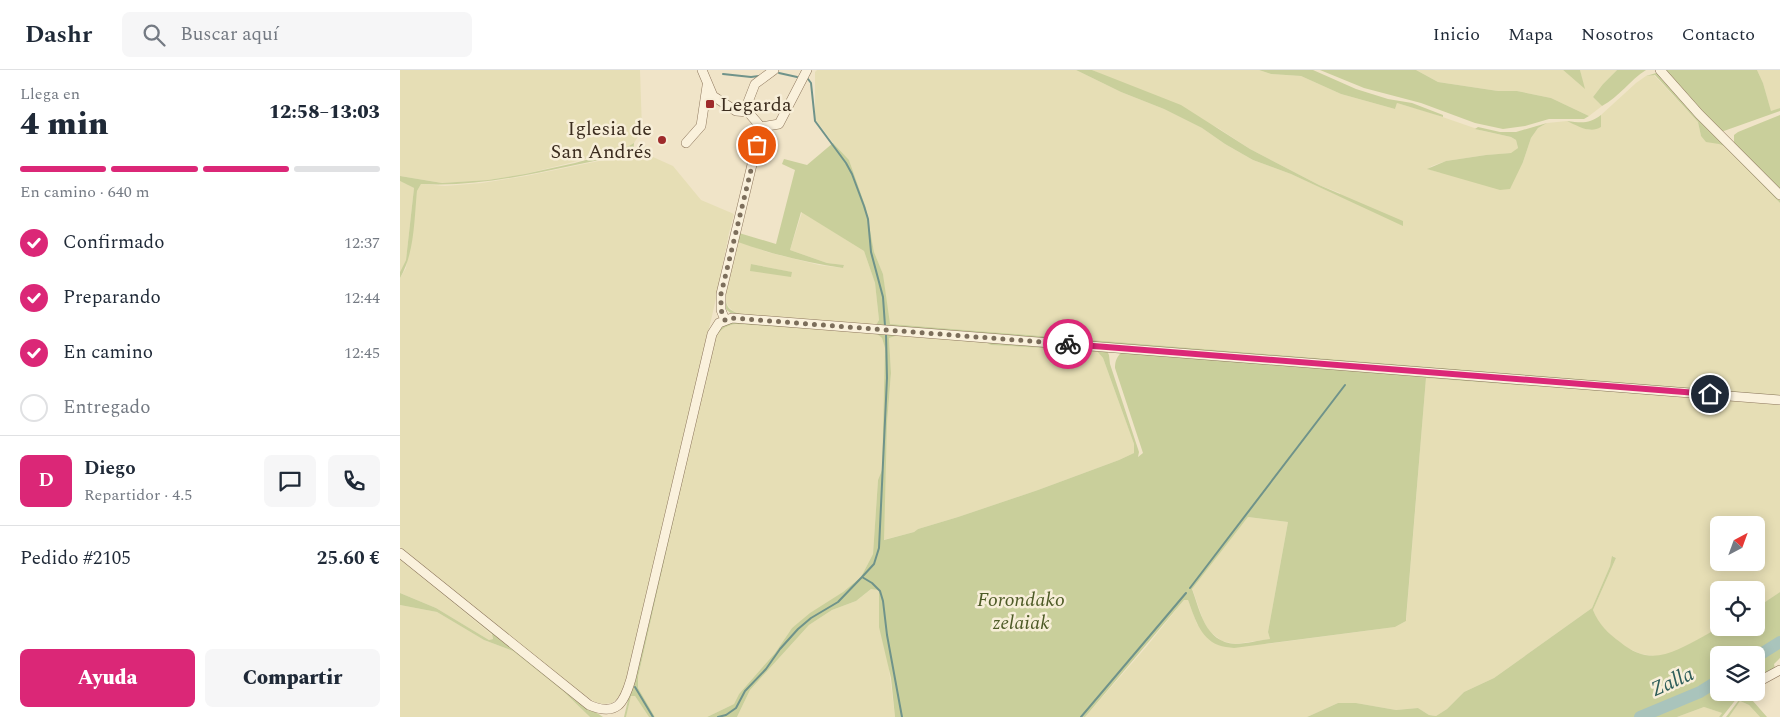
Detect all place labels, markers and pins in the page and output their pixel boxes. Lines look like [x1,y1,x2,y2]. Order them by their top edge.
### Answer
place label: Legarda [720,90,792,120]
marker: Legarda [704,98,716,110]
place label: Iglesia de San Andrés [550,114,652,167]
pin [736,124,778,166]
marker: Iglesia de San Andrés [656,134,668,146]
pin [1689,373,1731,415]

